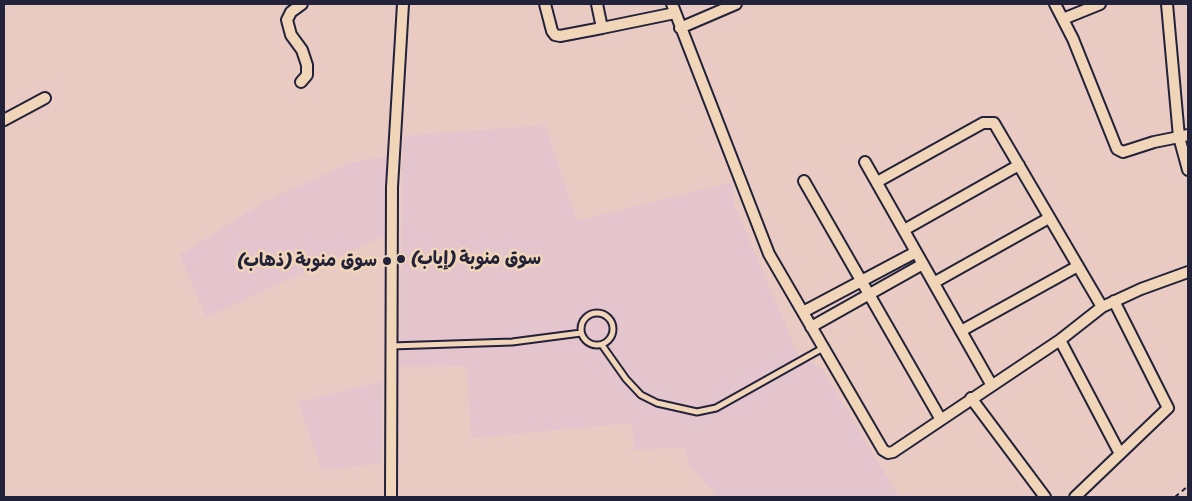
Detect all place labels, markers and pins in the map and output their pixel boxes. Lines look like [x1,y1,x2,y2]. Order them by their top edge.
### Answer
place label: سوق منوبة (إياب) [411,248,541,270]
place label: سوق منوبة (ذهاب) [237,250,377,272]
marker: سوق منوبة (إياب) [395,253,407,265]
marker: سوق منوبة (ذهاب) [381,255,393,267]

